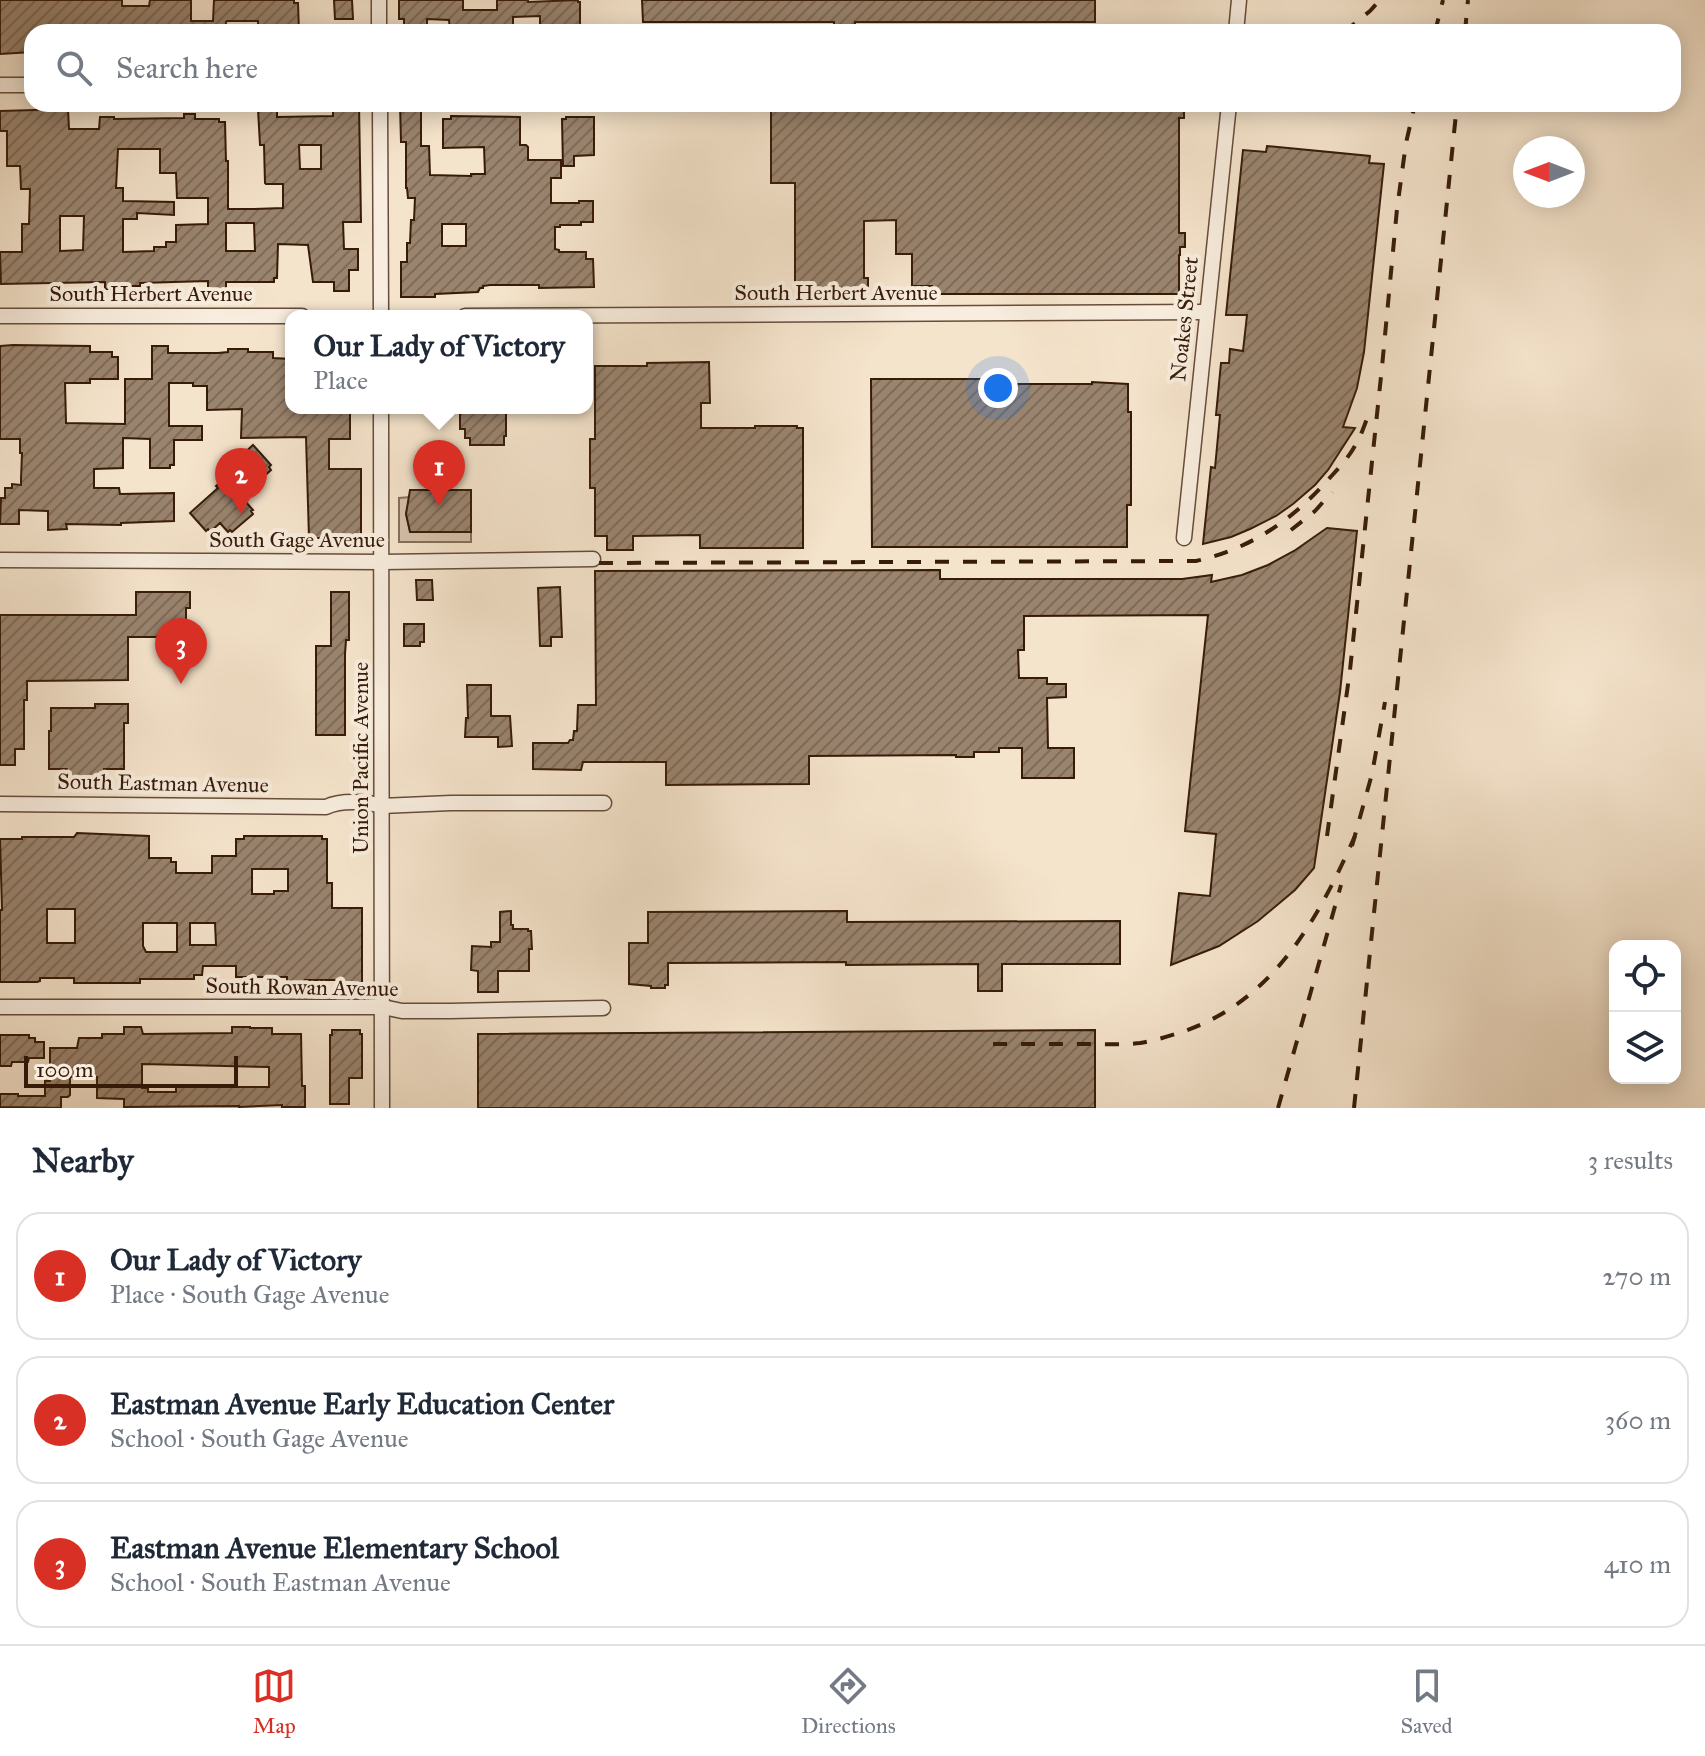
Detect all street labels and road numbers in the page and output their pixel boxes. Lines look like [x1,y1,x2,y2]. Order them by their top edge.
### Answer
street label: Noakes Street [1164,255,1204,383]
street label: South Herbert Avenue [734,279,938,306]
street label: South Herbert Avenue [49,280,253,307]
street label: South Gage Avenue [209,526,385,553]
street label: Union Pacific Avenue [347,662,374,854]
street label: South Eastman Avenue [57,768,269,798]
street label: South Rowan Avenue [205,972,399,1002]

